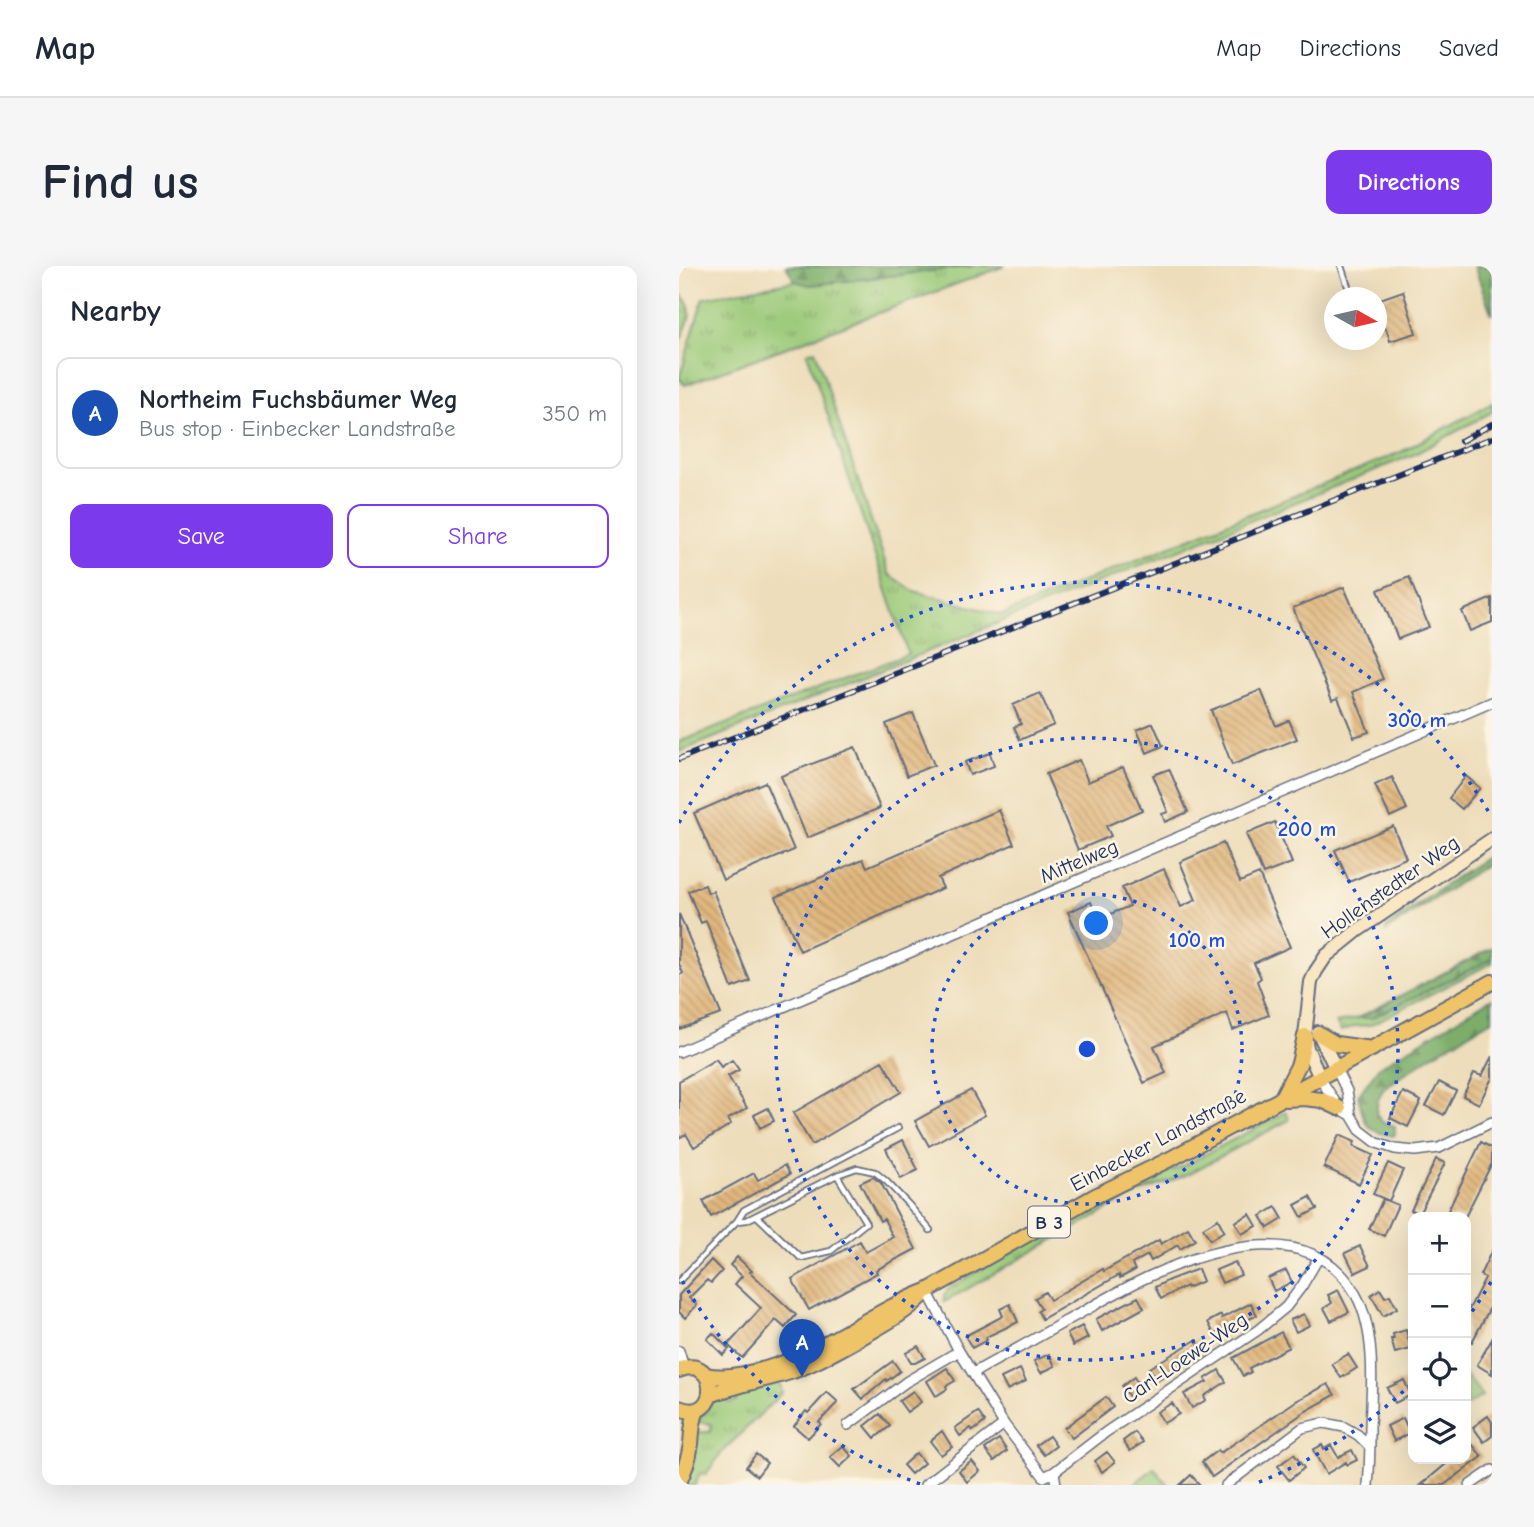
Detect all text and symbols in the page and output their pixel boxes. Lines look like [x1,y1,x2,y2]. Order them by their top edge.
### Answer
text: Map [35,29,96,67]
text: Map [1216,34,1262,62]
text: Directions [1300,34,1401,62]
text: Saved [1439,34,1499,62]
button: Directions [1326,150,1492,214]
text: Find us [42,154,198,210]
north arrow [1324,287,1387,350]
text: Nearby [70,294,161,329]
text: Northeim Fuchsbäumer Weg [139,385,458,415]
text: A [89,400,101,427]
text: 350 m [542,400,607,427]
text: Bus stop · Einbecker Landstraße [139,415,455,442]
button: Save [70,504,333,568]
button: Share [347,504,609,568]
text: 300 m [1388,708,1446,732]
text: 200 m [1278,817,1336,841]
street label: Hollenstedter Weg [1316,830,1464,944]
street label: Mittelweg [1036,834,1122,888]
your location [1079,906,1113,940]
text: 100 m [1169,928,1225,952]
centre of rings [1075,1037,1099,1061]
street label: Einbecker Landstraße [1066,1084,1250,1196]
road number: B 3 [1028,1206,1070,1238]
map controls [1408,1212,1471,1464]
button: + [1408,1212,1471,1275]
button: − [1408,1275,1471,1338]
street label: Carl-Loewe-Weg [1118,1307,1252,1409]
pin: A [779,1319,825,1377]
button: locate [1408,1338,1471,1401]
button: layers [1408,1401,1471,1464]

